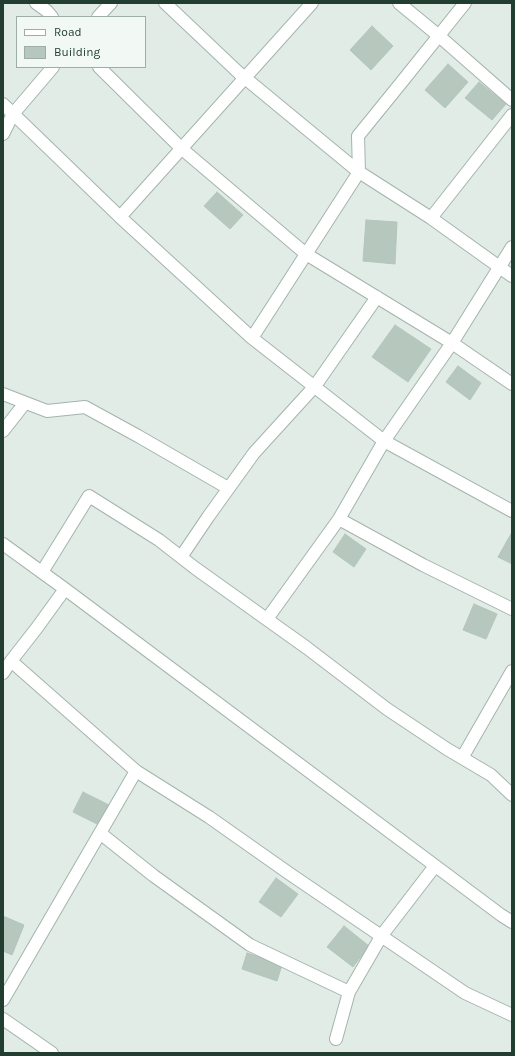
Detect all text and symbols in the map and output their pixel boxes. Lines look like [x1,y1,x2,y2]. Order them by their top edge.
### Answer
legend [16,16,146,68]
text: Road [54,25,82,39]
text: Building [54,45,100,59]

